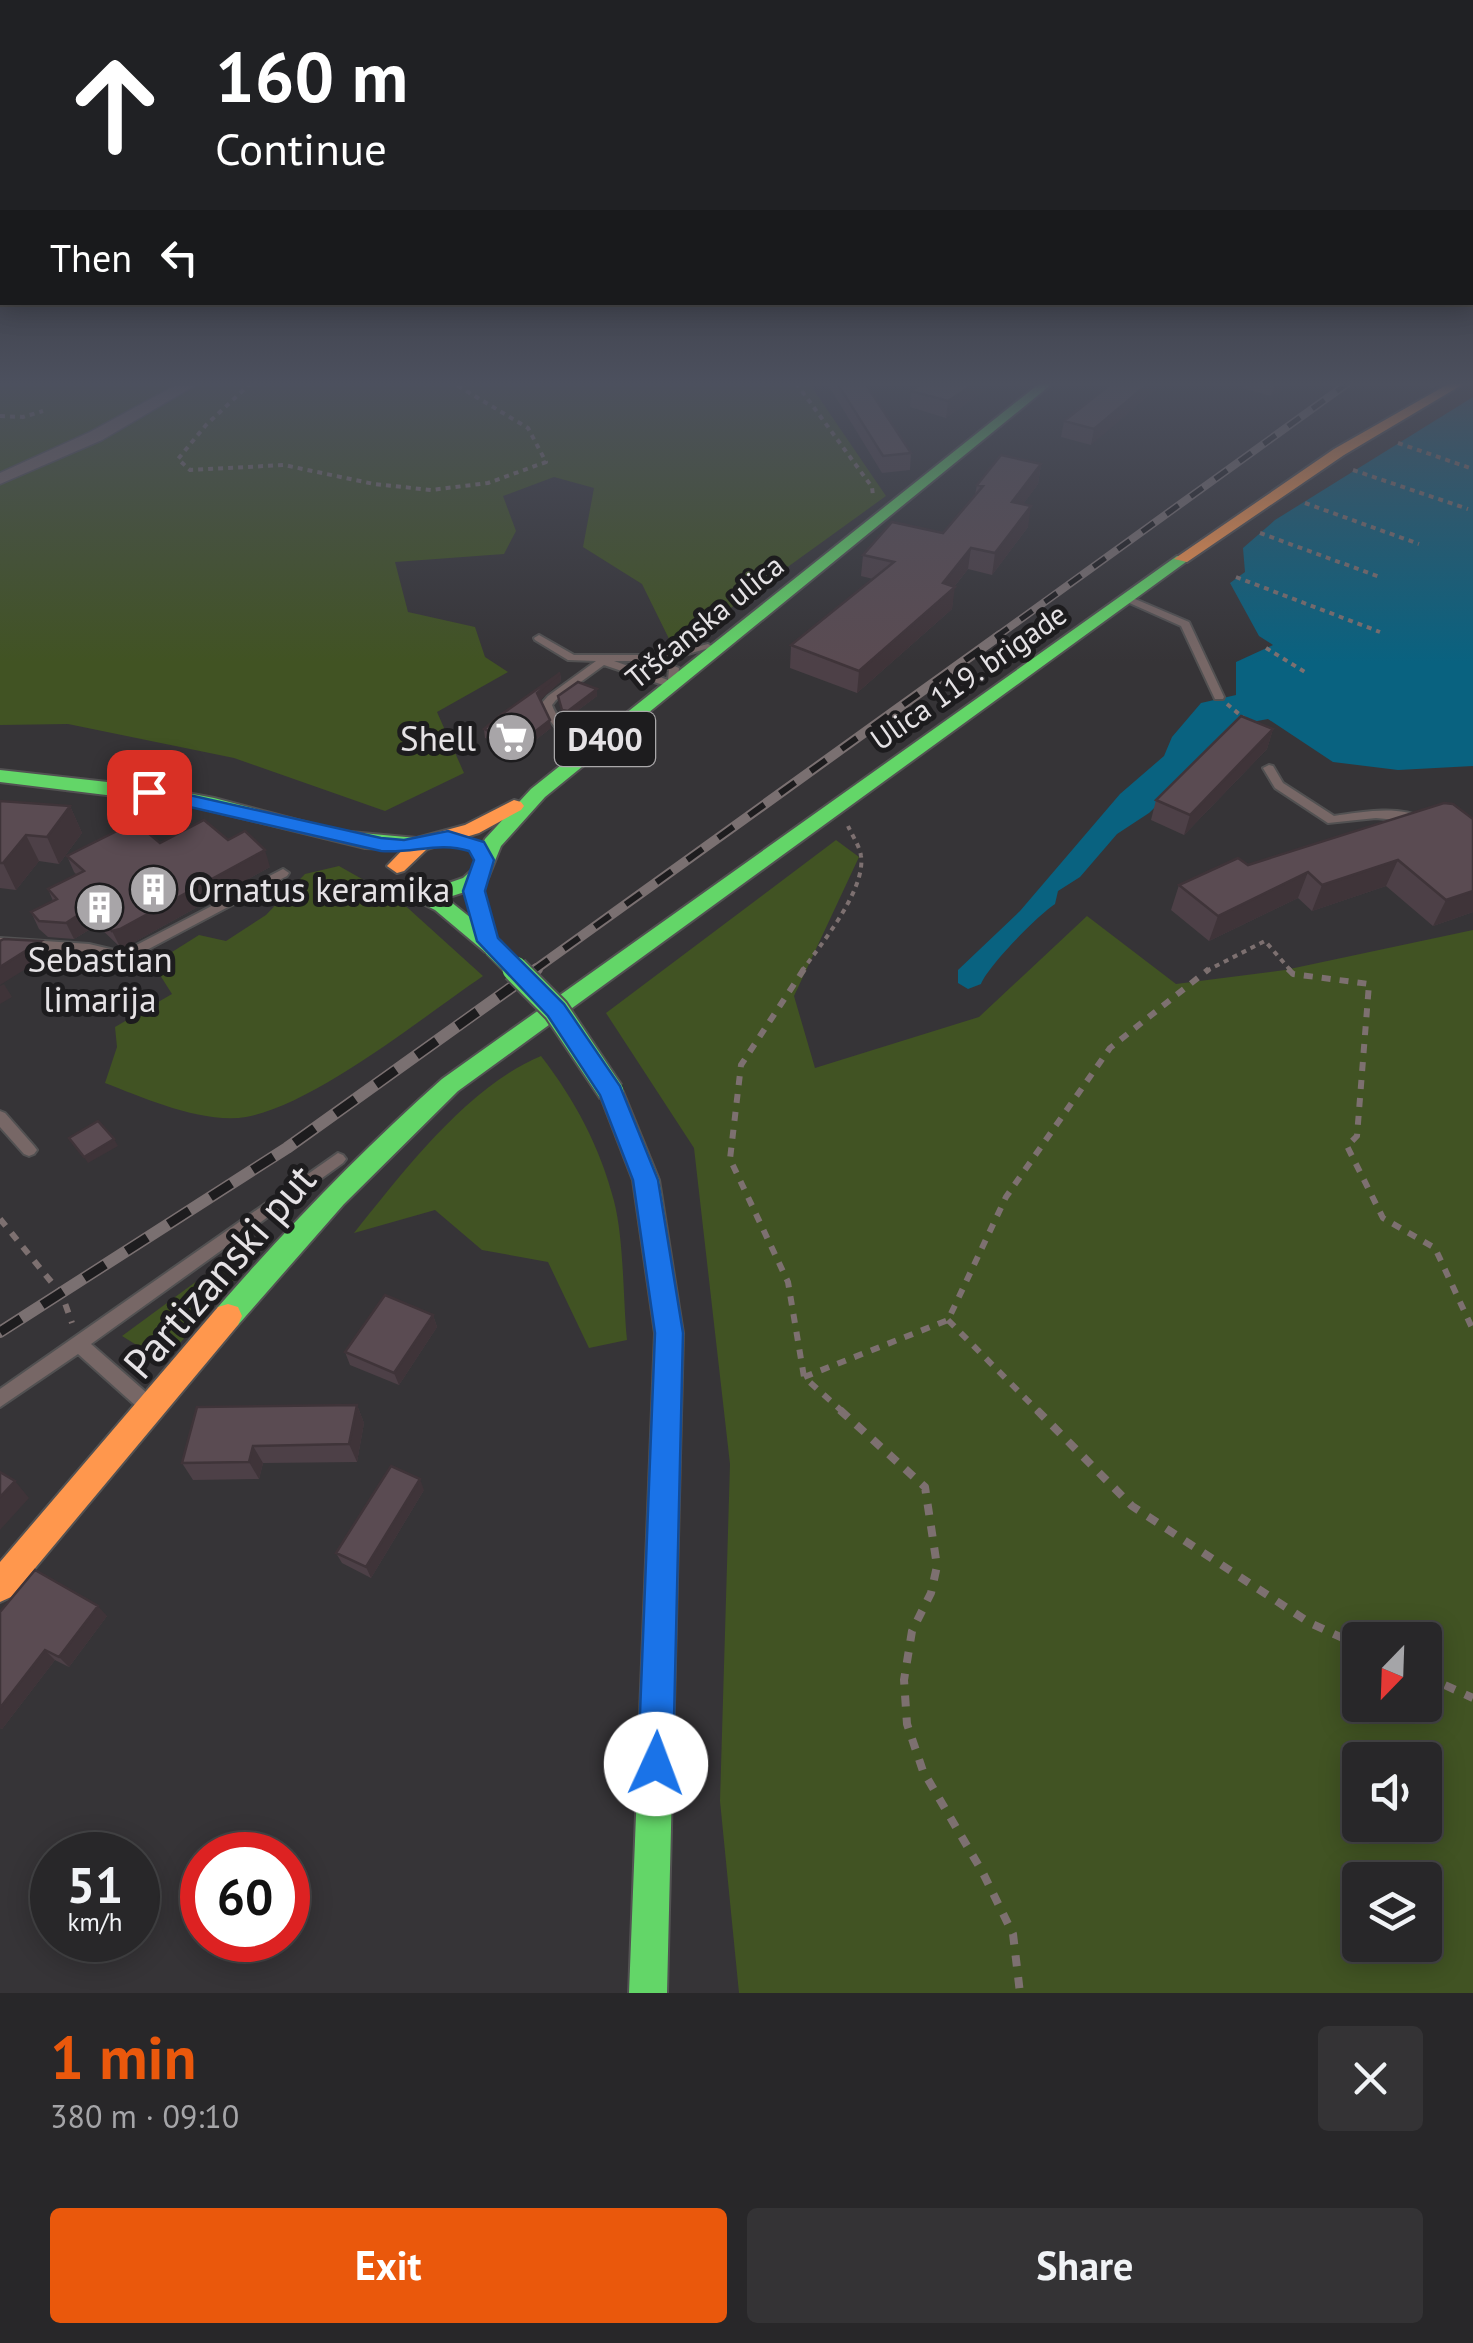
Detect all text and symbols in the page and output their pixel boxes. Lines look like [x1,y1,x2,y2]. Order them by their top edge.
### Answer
text: 160 m [215,31,408,121]
icon: ahead [50,40,180,170]
text: Continue [215,119,387,177]
icon: left [152,230,207,285]
text: Then [50,233,132,282]
street label: Tršćanska ulica [617,545,791,697]
street label: Ulica 119. brigade [862,594,1074,758]
supermarket icon: Shell [485,712,537,764]
road number: D400 [555,712,655,766]
place label: Shell [400,715,476,761]
pin [107,750,192,835]
icon: arrive [122,765,177,820]
building icon: Ornatus keramika [127,863,179,915]
place label: Ornatus keramika [188,866,450,912]
building icon: Sebastian limarija [74,881,126,933]
place label: Sebastian limarija [27,936,173,1022]
street label: Partizanski put [111,1152,327,1390]
north arrow [1342,1622,1442,1722]
map controls [1342,1622,1442,1962]
position arrow [604,1712,708,1816]
button: sound [1342,1742,1442,1842]
speed limit sign: 60 [180,1832,310,1962]
text: 51 [67,1852,123,1917]
button: layers [1342,1862,1442,1962]
text: km/h [68,1906,122,1938]
text: 1 min [50,2018,196,2096]
button: close [1318,2026,1423,2131]
text: 380 m · 09:10 [50,2095,239,2137]
button: Exit [50,2208,727,2323]
button: Share [747,2208,1423,2323]

